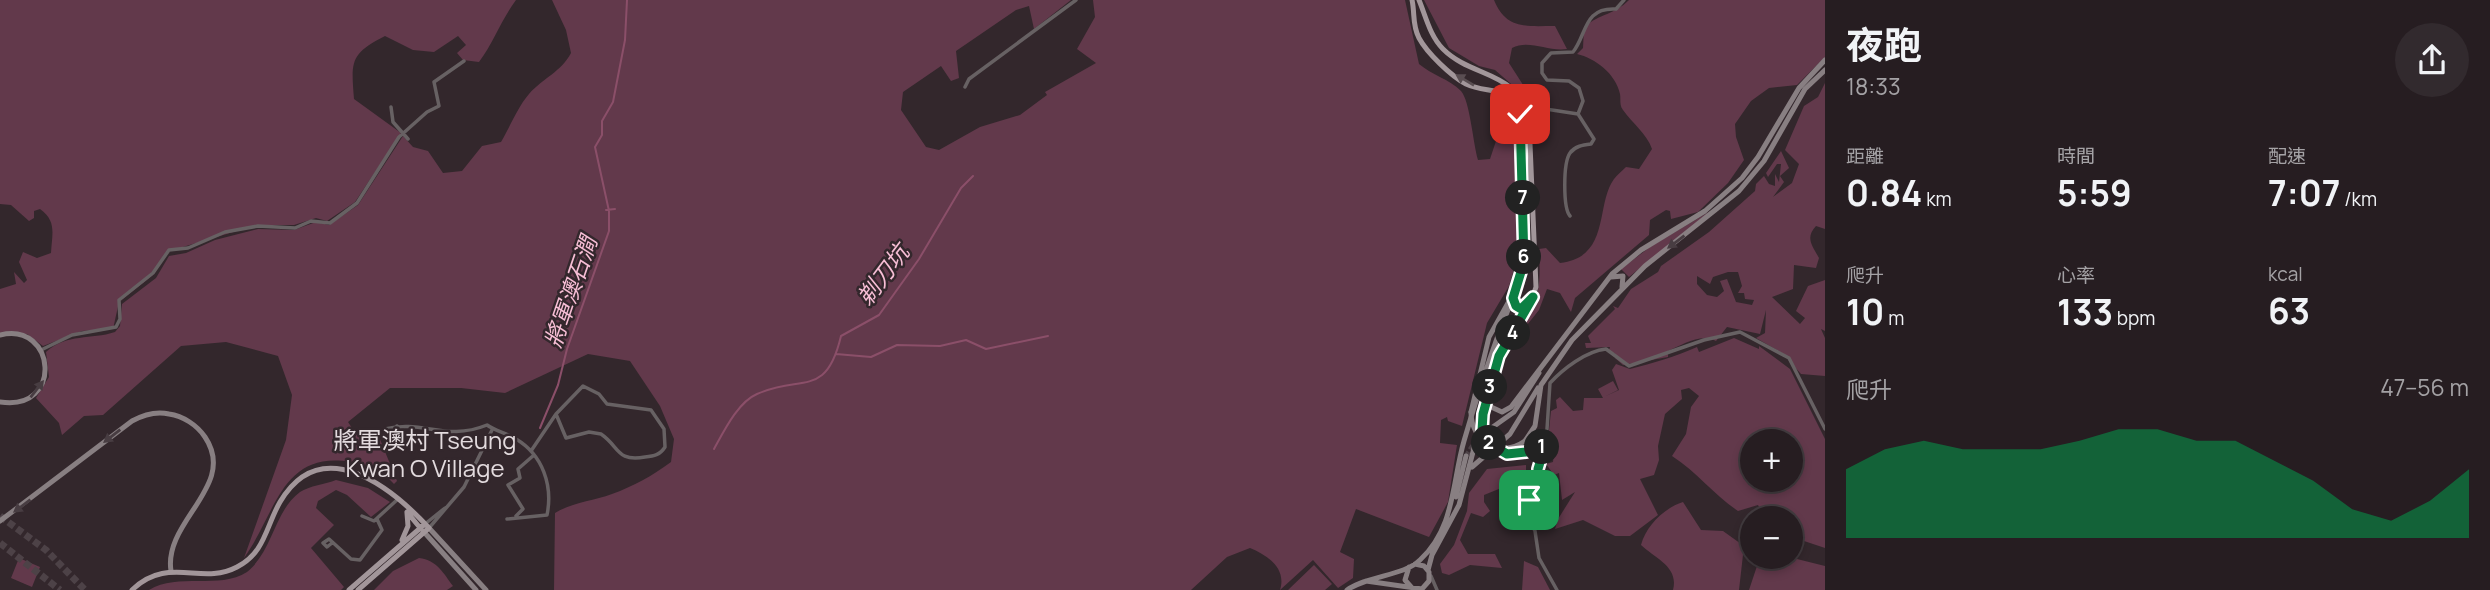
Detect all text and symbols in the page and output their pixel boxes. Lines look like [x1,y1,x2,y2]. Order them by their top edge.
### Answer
text: 夜跑 [1846,18,1922,70]
button: share [2395,23,2469,97]
text: 18:33 [1846,70,1901,102]
one-way arrow [1455,74,1474,86]
pin [1490,84,1550,144]
icon: check [1501,95,1539,133]
text: 距離 [1846,143,1884,169]
text: 時間 [2057,143,2095,169]
text: 配速 [2268,143,2306,169]
text: 0.84 [1846,169,1922,217]
text: 5:59 [2057,169,2132,217]
text: 7:07 [2268,169,2340,217]
pin: 7 [1506,180,1540,216]
text: 7 [1517,184,1528,210]
text: km [1922,186,1952,212]
text: /km [2340,186,2377,212]
water label: 將軍澳石澗 [536,229,605,351]
one-way arrow [1668,234,1686,249]
water label: 剃刀坑 [849,235,918,312]
pin: 6 [1506,240,1542,274]
text: 6 [1518,243,1529,269]
text: kcal [2268,261,2303,287]
text: 爬升 [1846,262,1884,288]
text: 心率 [2057,262,2095,288]
text: 63 [2268,287,2310,335]
text: 10 [1846,288,1884,336]
text: 133 [2057,288,2113,336]
text: m [1884,305,1904,331]
text: bpm [2113,305,2155,331]
pin: 4 [1496,316,1530,350]
text: 4 [1507,319,1518,345]
pin: 3 [1472,370,1508,404]
text: 47–56 m [2380,371,2469,403]
text: 3 [1484,373,1495,399]
text: 爬升 [1846,373,1892,405]
one-way arrow [29,381,44,399]
district label: 將軍澳村 Tseung Kwan O Village [333,423,517,484]
pin: 2 [1472,426,1506,460]
one-way arrow [103,429,121,443]
text: 2 [1483,429,1494,455]
map controls [1740,429,1803,569]
button: + [1740,429,1803,492]
pin: 1 [1524,430,1560,464]
text: 1 [1537,433,1546,459]
pin [1499,470,1559,530]
icon: arrive [1510,481,1548,519]
one-way arrow [12,499,31,513]
button: − [1740,506,1803,569]

